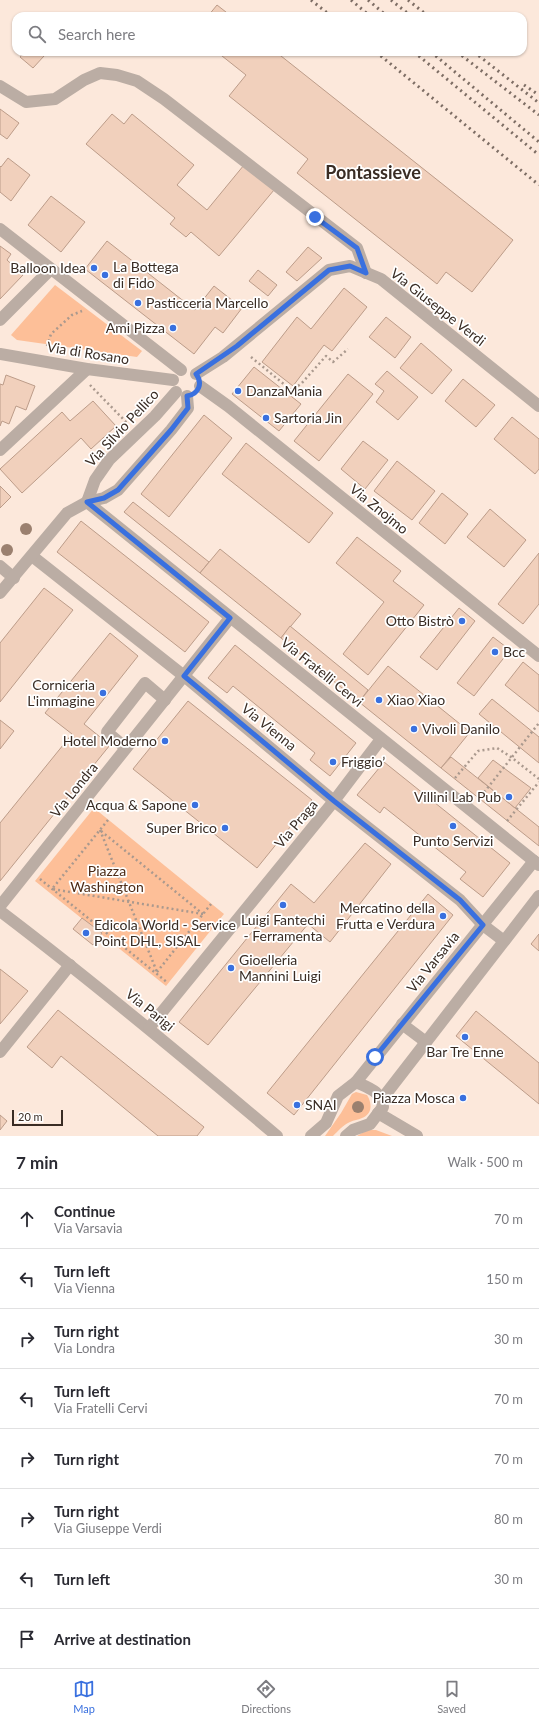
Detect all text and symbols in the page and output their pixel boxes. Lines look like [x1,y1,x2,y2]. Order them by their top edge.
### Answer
search box [12,12,527,56]
icon: search [26,23,48,45]
text: Search here [58,25,135,43]
district label: Pontassieve [325,161,421,183]
route end [306,208,324,226]
place label: La Bottega di Fido [113,258,179,291]
place label: Balloon Idea [10,259,86,276]
marker: Balloon Idea [89,263,99,273]
street label: Via Giuseppe Verdi [387,264,489,349]
marker: La Bottega di Fido [100,270,110,280]
place label: Pasticceria Marcello [146,294,268,311]
marker: Pasticceria Marcello [133,298,143,308]
place label: Ami Pizza [106,319,165,336]
marker: Ami Pizza [168,323,178,333]
street label: Via di Rosano [46,338,131,367]
place label: DanzaMania [246,382,322,399]
street label: Via Silvio Pellico [81,385,162,470]
marker: DanzaMania [233,386,243,396]
place label: Sartoria Jin [274,409,342,426]
marker: Sartoria Jin [261,413,271,423]
street label: Via Znojmo [347,480,412,537]
place label: Otto Bistrò [386,612,454,629]
marker: Otto Bistrò [457,616,467,626]
street label: Via Fratelli Cervi [278,633,367,710]
place label: Bcc [503,643,526,660]
marker: Bcc [490,647,500,657]
place label: Corniceria L'immagine [27,676,95,709]
marker: Corniceria L'immagine [98,688,108,698]
place label: Xiao Xiao [387,691,445,708]
marker: Xiao Xiao [374,695,384,705]
street label: Via Vienna [238,699,300,754]
place label: Vivoli Danilo [422,720,500,737]
marker: Vivoli Danilo [409,724,419,734]
place label: Hotel Moderno [63,732,157,749]
marker: Hotel Moderno [160,736,170,746]
place label: Friggio’ [341,753,385,770]
marker: Friggio’ [328,757,338,767]
street label: Via Londra [46,759,101,821]
place label: Villini Lab Pub [414,788,501,805]
marker: Villini Lab Pub [504,792,514,802]
place label: Acqua & Sapone [86,796,187,813]
street label: Via Praga [271,796,321,851]
marker: Acqua & Sapone [190,800,200,810]
place label: Super Brico [146,819,217,836]
marker: Punto Servizi [448,821,458,831]
marker: Super Brico [220,823,230,833]
place label: Punto Servizi [413,832,493,849]
park label: Piazza Washington [70,862,144,895]
place label: Mercatino della Frutta e Verdura [336,899,435,932]
marker: Luigi Fantechi - Ferramenta [278,900,288,910]
place label: Luigi Fantechi - Ferramenta [241,911,325,944]
marker: Mercatino della Frutta e Verdura [438,911,448,921]
place label: Edicola World - Service Point DHL, SISAL [94,916,236,949]
marker: Edicola World - Service Point DHL, SISAL [81,928,91,938]
street label: Via Varsavia [403,928,462,996]
place label: Gioelleria Mannini Luigi [239,951,321,984]
marker: Gioelleria Mannini Luigi [226,963,236,973]
street label: Via Parigi [123,985,178,1034]
marker: Bar Tre Enne [460,1032,470,1042]
place label: Bar Tre Enne [426,1043,504,1060]
route start [366,1048,384,1066]
place label: Piazza Mosca [373,1089,455,1106]
marker: Piazza Mosca [458,1093,468,1103]
place label: SNAI [305,1096,337,1113]
marker: SNAI [292,1100,302,1110]
scale bar [12,1108,63,1127]
text: 20 m [18,1110,43,1123]
text: 7 min [16,1152,58,1173]
text: Walk · 500 m [447,1154,523,1170]
text: Continue [54,1202,115,1220]
icon: ahead [16,1208,38,1230]
text: 70 m [494,1211,523,1227]
text: Via Varsavia [54,1220,122,1236]
text: Turn left [54,1262,110,1280]
icon: left [16,1268,38,1290]
text: 150 m [486,1271,523,1287]
text: Via Vienna [54,1280,115,1296]
text: Turn right [54,1322,119,1340]
icon: right [16,1328,38,1350]
text: 30 m [494,1331,523,1347]
text: Via Londra [54,1340,115,1356]
text: Turn left [54,1382,110,1400]
icon: left [16,1388,38,1410]
text: 70 m [494,1391,523,1407]
text: Via Fratelli Cervi [54,1400,148,1416]
icon: right [16,1448,38,1470]
text: Turn right [54,1450,119,1468]
text: 70 m [494,1451,523,1467]
text: Turn right [54,1502,119,1520]
icon: right [16,1508,38,1530]
text: 80 m [494,1511,523,1527]
text: Via Giuseppe Verdi [54,1520,162,1536]
icon: left [16,1568,38,1590]
text: Turn left [54,1570,110,1588]
text: 30 m [494,1571,523,1587]
icon: arrive [16,1628,38,1650]
text: Arrive at destination [54,1630,191,1648]
tab: Map [73,1678,95,1715]
tab: Directions [241,1678,291,1715]
tab: Saved [437,1678,466,1715]

